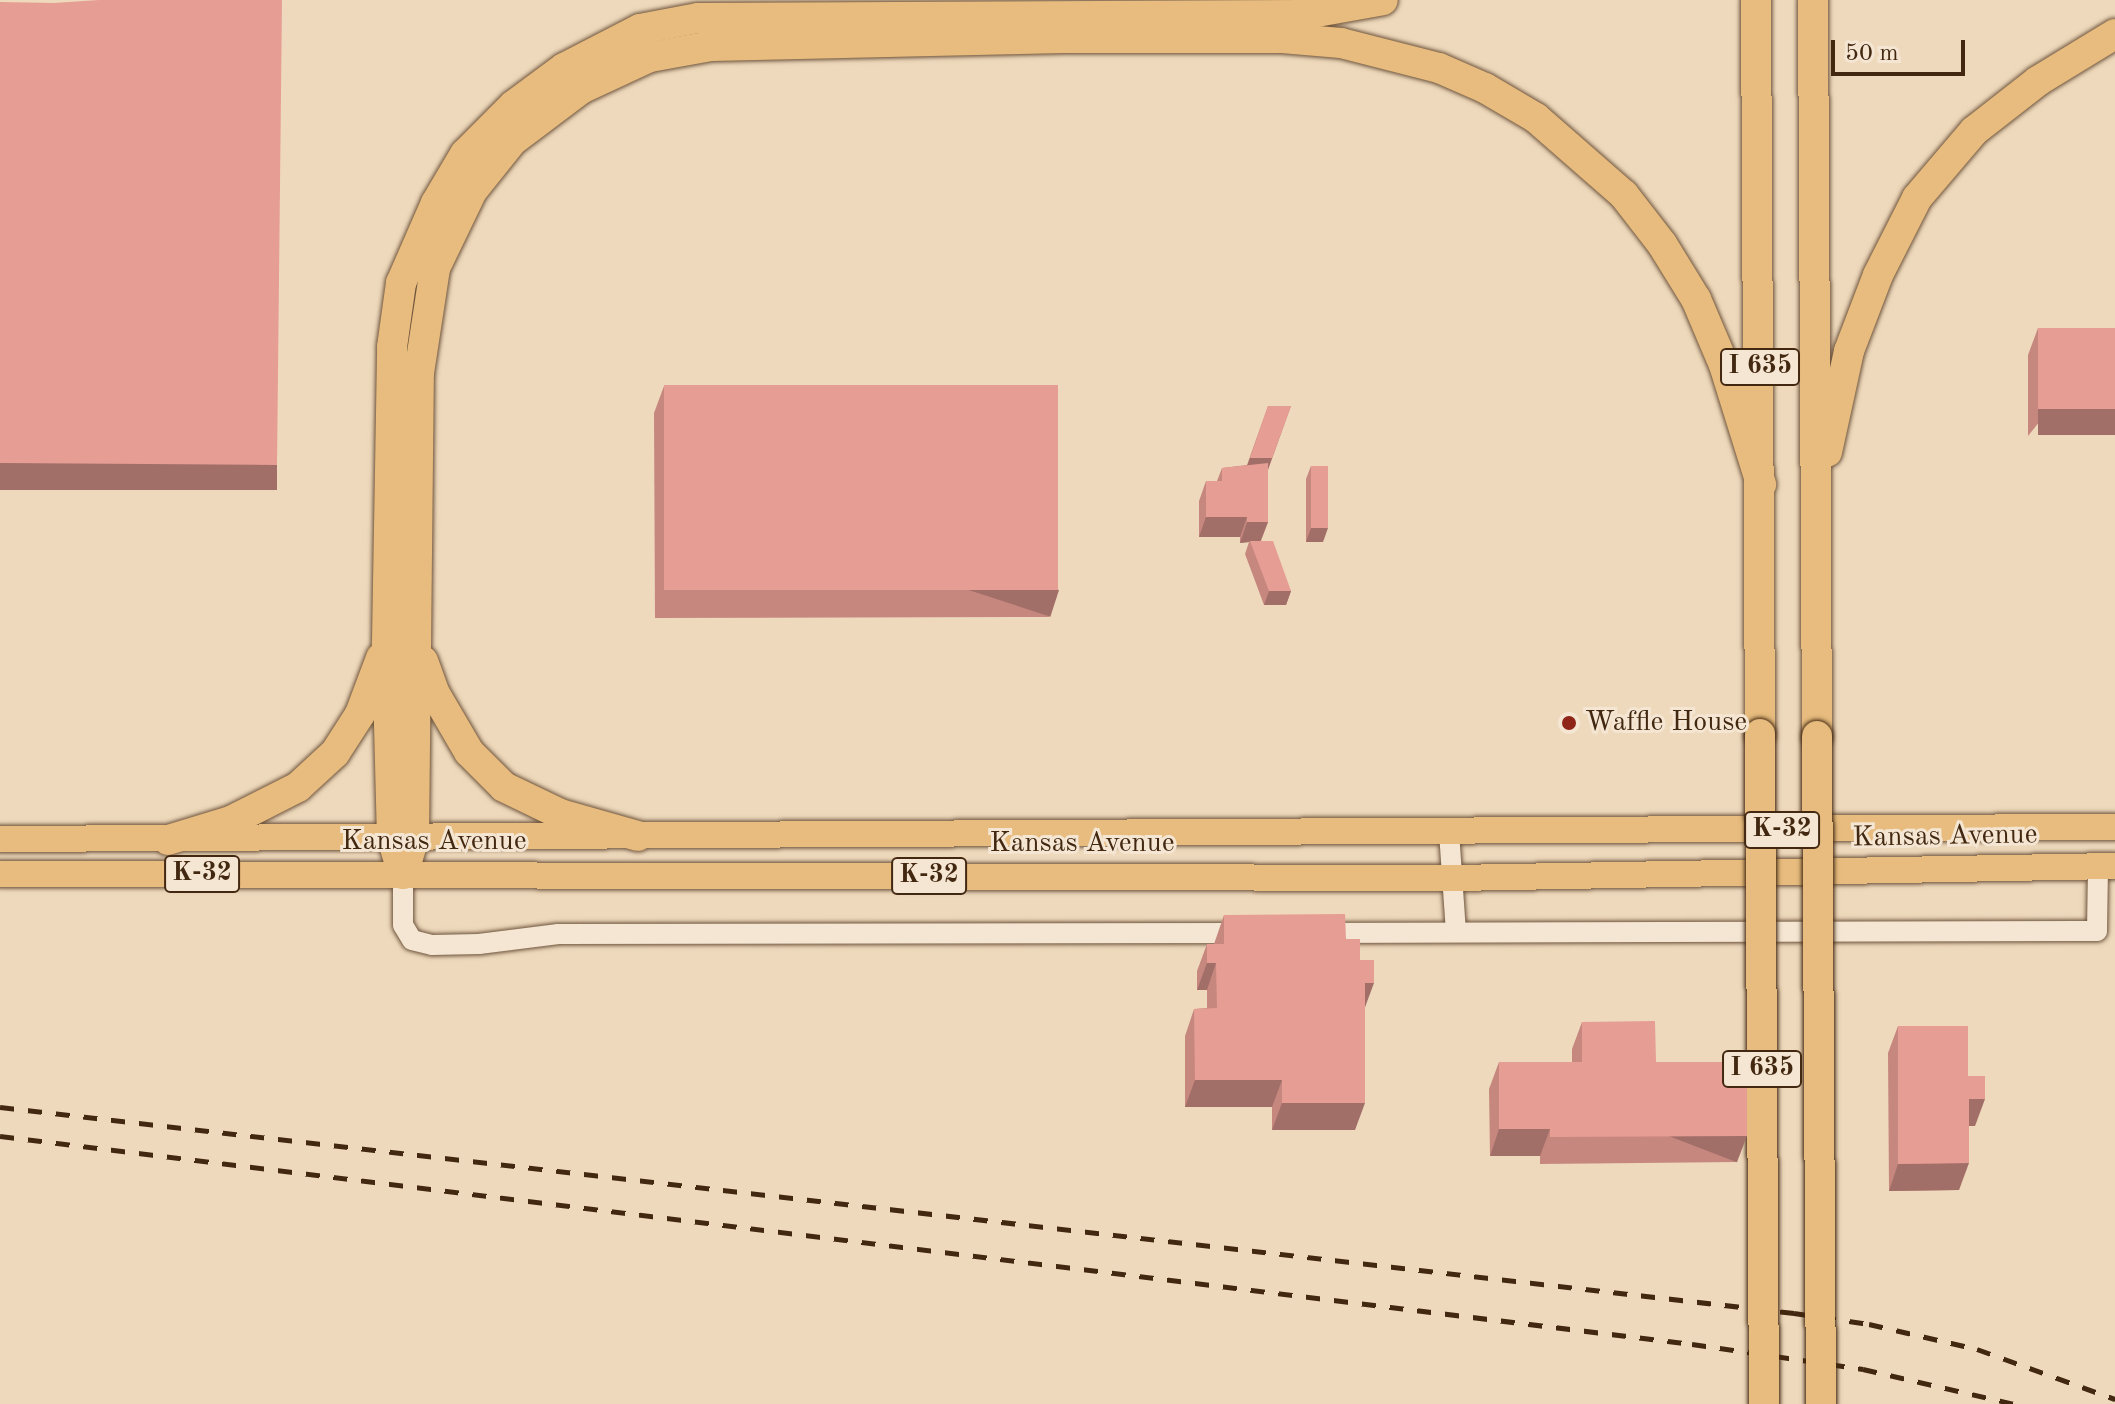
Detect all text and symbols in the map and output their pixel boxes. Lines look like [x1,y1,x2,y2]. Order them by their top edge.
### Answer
scale bar [1835,24,1969,74]
text: 50 m [1845,42,1899,66]
road number: I 635 [1720,345,1800,389]
place label: Waffle House [1585,706,1747,740]
marker: Waffle House [1560,714,1578,732]
road number: K-32 [1744,808,1820,852]
street label: Kansas Avenue [1852,819,2038,855]
street label: Kansas Avenue [341,825,527,859]
street label: Kansas Avenue [989,827,1175,861]
road number: K-32 [164,852,240,896]
road number: K-32 [891,854,967,898]
road number: I 635 [1722,1047,1802,1091]

